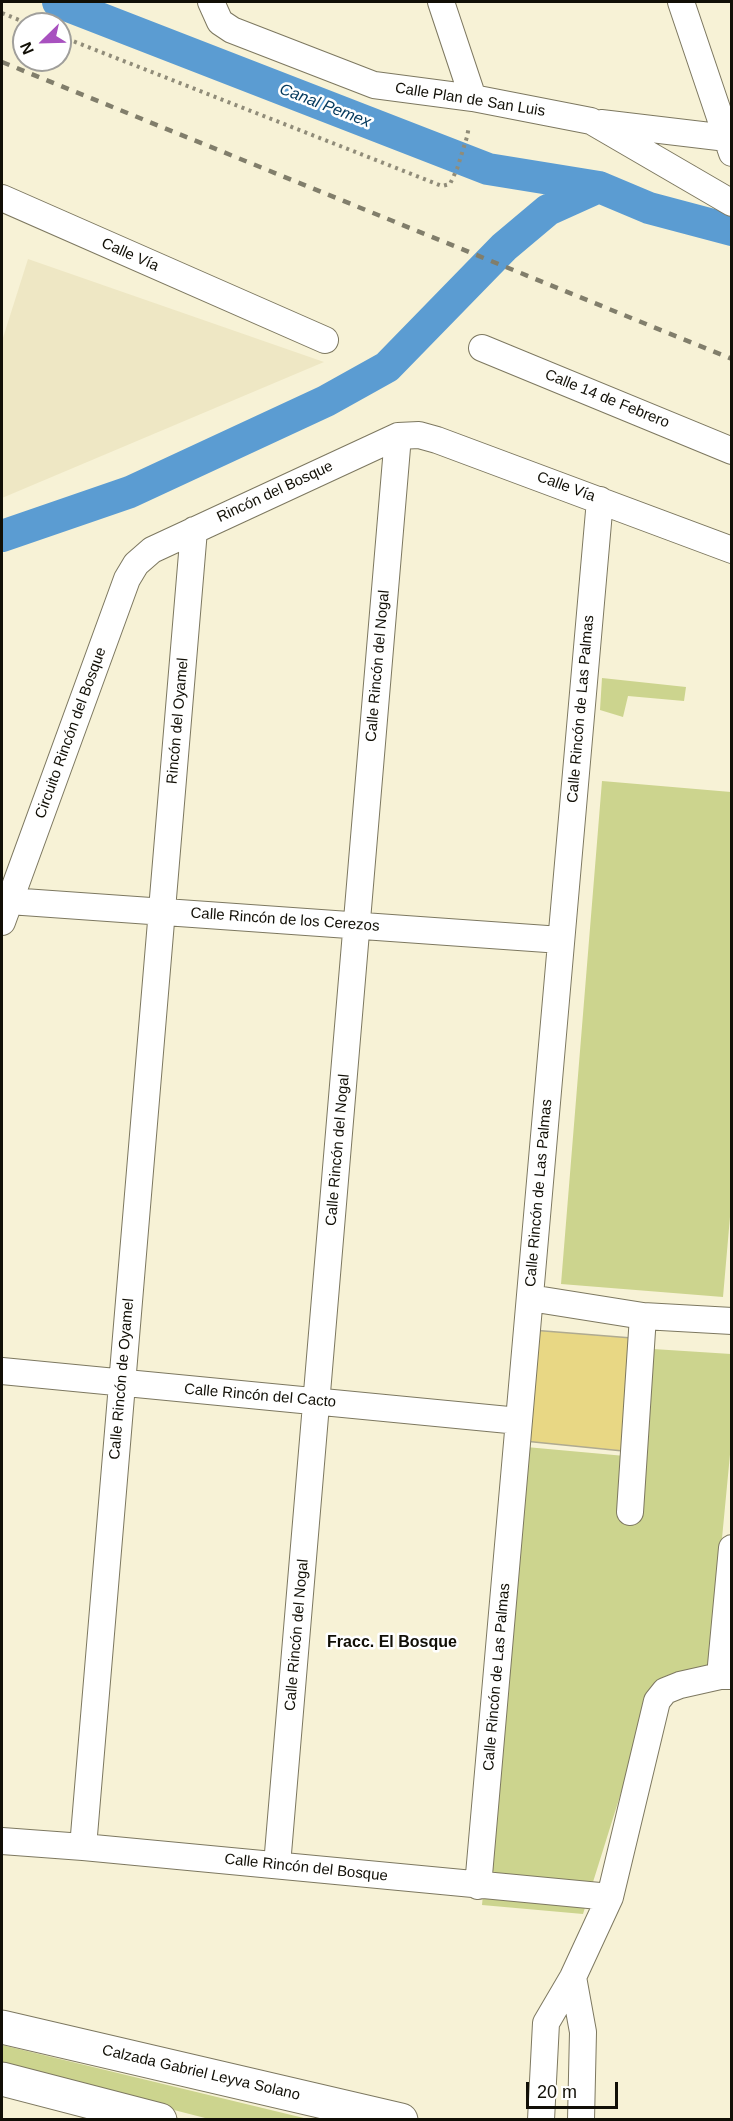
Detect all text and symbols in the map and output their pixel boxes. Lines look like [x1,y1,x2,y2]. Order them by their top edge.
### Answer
north arrow [12,12,72,72]
text: N [17,40,37,57]
street label: Calle Plan de San Luis [394,79,546,121]
water label: Canal Pemex [277,80,373,132]
street label: Calle Vía [99,234,161,276]
street label: Calle 14 de Febrero [542,366,672,432]
street label: Rincón del Bosque [214,457,336,527]
street label: Calle Vía [534,468,598,506]
street label: Calle Rincón del Nogal [362,589,394,743]
street label: Calle Rincón de Las Palmas [564,614,598,804]
street label: Circuito Rincón del Bosque [32,645,110,821]
street label: Rincón del Oyamel [164,657,192,785]
street label: Calle Rincón de los Cerezos [190,904,380,936]
street label: Calle Rincón del Nogal [322,1073,354,1227]
street label: Calle Rincón de Las Palmas [522,1098,556,1288]
street label: Calle Rincón de Oyamel [106,1298,138,1460]
street label: Calle Rincón del Cacto [183,1380,337,1412]
street label: Calle Rincón del Nogal [281,1558,313,1712]
street label: Calle Rincón de Las Palmas [480,1582,514,1772]
district label: Fracc. El Bosque [327,1633,457,1653]
street label: Calle Rincón del Bosque [223,1850,389,1886]
street label: Calzada Gabriel Leyva Solano [100,2041,302,2105]
scale bar [529,2070,620,2108]
text: 20 m [537,2082,577,2102]

